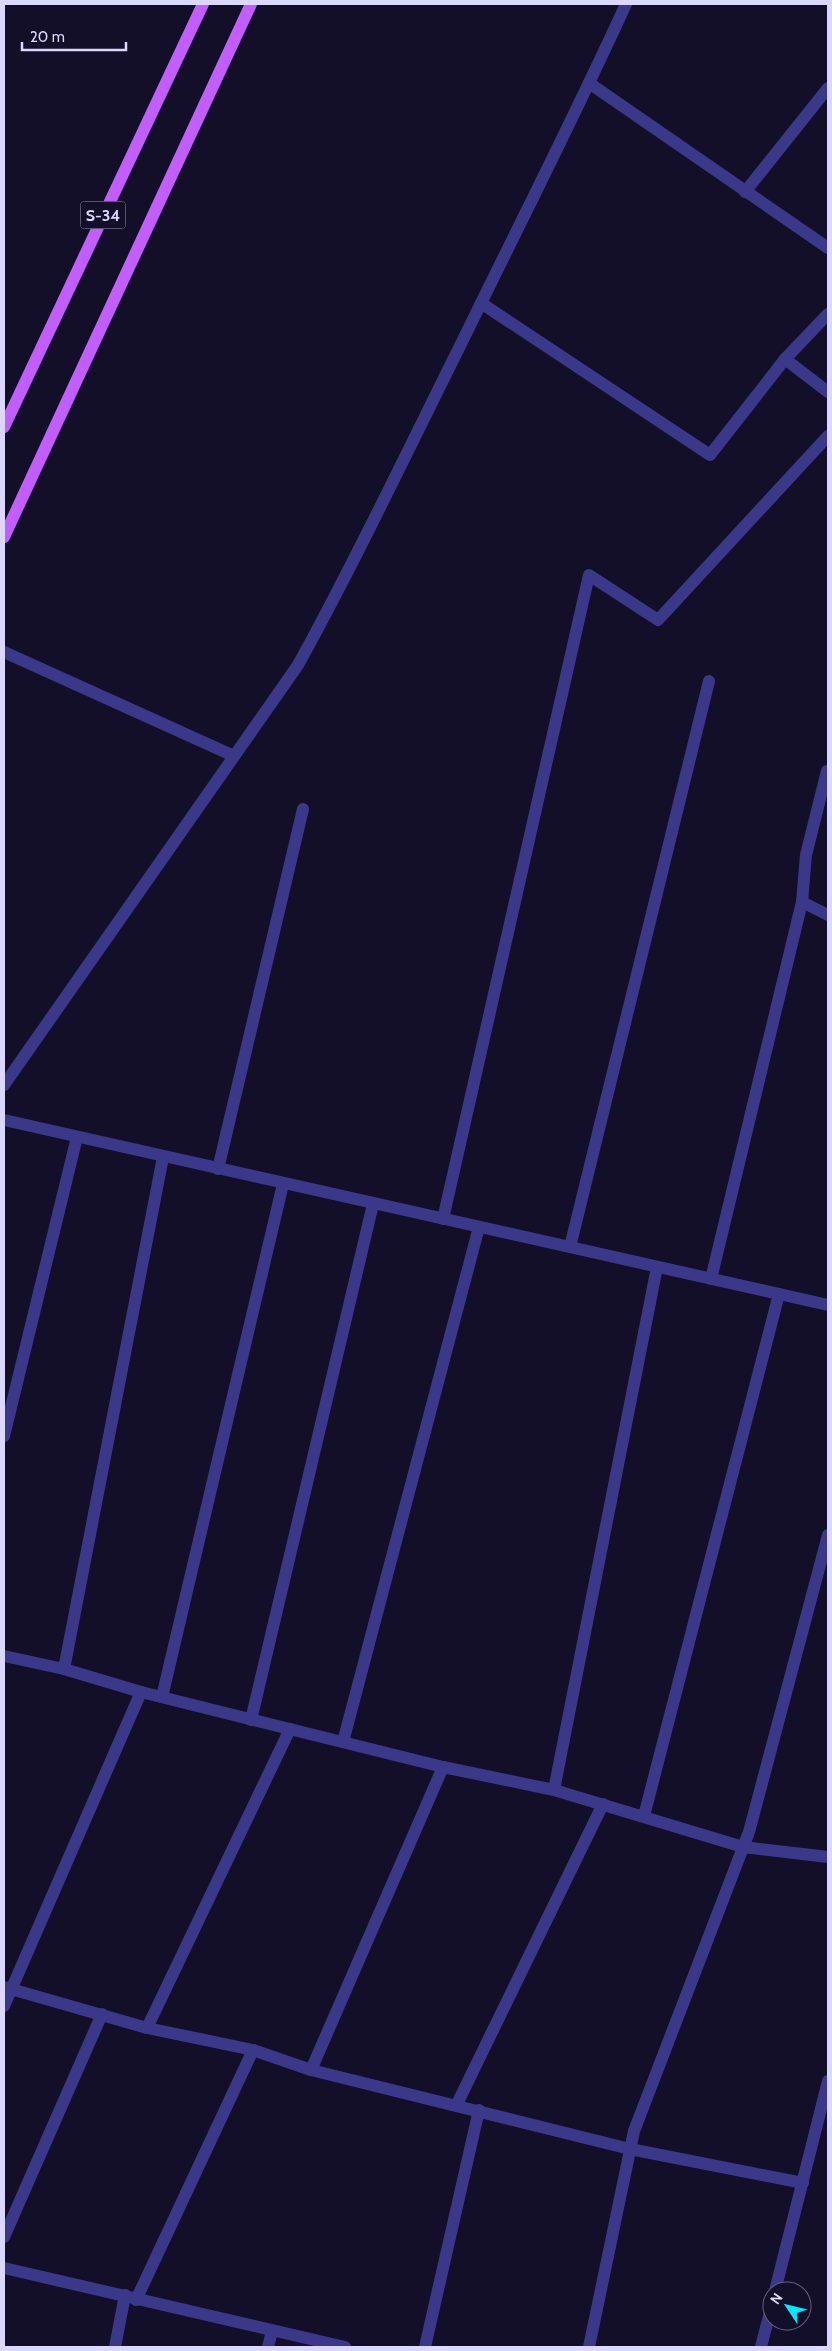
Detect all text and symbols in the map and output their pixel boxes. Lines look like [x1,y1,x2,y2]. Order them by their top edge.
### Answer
scale bar [22,20,126,52]
text: 20 m [30,28,65,46]
road number: S-34 [80,202,126,228]
north arrow [762,2281,812,2331]
text: N [766,2289,787,2308]

